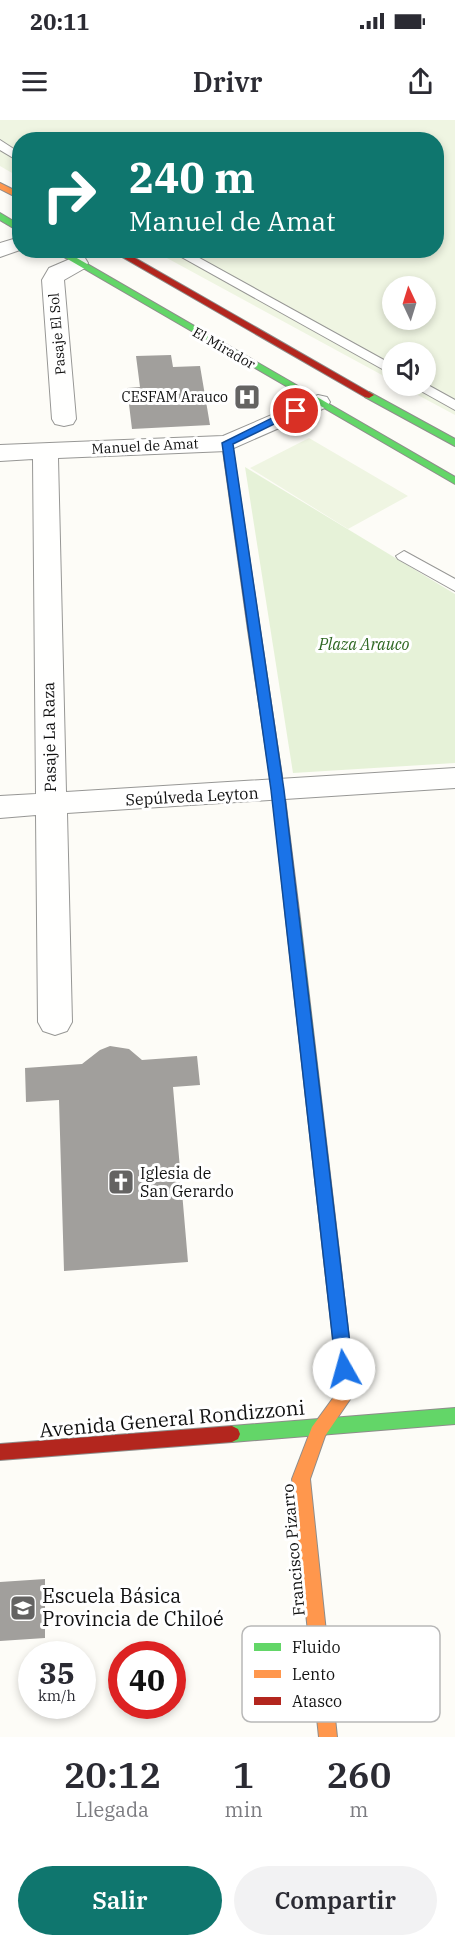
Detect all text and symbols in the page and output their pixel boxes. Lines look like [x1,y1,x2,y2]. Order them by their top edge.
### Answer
text: 20:11 [30,7,89,36]
text: Drivr [193,64,262,99]
icon: menu [18,65,51,98]
icon: share [404,65,437,98]
text: 240 m [129,150,255,205]
icon: right [30,156,108,234]
text: Manuel de Amat [129,203,336,238]
north arrow [382,276,436,330]
map controls [382,276,436,396]
street label: Pasaje El Sol [44,292,70,376]
street label: El Mirador [189,323,259,374]
button: sound [382,342,436,396]
hospital icon: CESFAM Arauco [232,382,262,412]
pin [270,385,321,436]
place label: CESFAM Arauco [122,388,228,406]
icon: arrive [279,394,312,427]
street label: Manuel de Amat [91,434,199,458]
park label: Plaza Arauco [318,634,410,654]
street label: Pasaje La Raza [38,681,60,792]
street label: Sepúlveda Leyton [125,783,259,809]
place label: Iglesia de San Gerardo [140,1163,234,1201]
church icon: Iglesia de San Gerardo [106,1167,136,1197]
position arrow [312,1337,376,1401]
street label: Avenida General Rondizzoni [38,1393,306,1444]
street label: Francisco Pizarro [277,1483,309,1617]
place label: Escuela Básica Provincia de Chiloé [42,1582,224,1632]
school or university icon: Escuela Básica Provincia de Chiloé [8,1593,38,1623]
legend [242,1626,440,1722]
text: Fluido [292,1637,341,1657]
speed limit sign: 40 [108,1641,186,1719]
text: 35 [39,1653,75,1692]
text: Lento [292,1664,335,1684]
text: km/h [38,1686,76,1705]
text: Atasco [292,1691,342,1711]
text: 20:12 [64,1751,161,1798]
text: 1 [233,1751,254,1798]
text: 260 [326,1751,391,1798]
text: Llegada [76,1796,149,1823]
text: min [225,1796,263,1823]
text: m [349,1796,368,1823]
button: Salir [18,1866,222,1935]
button: Compartir [234,1866,437,1935]

